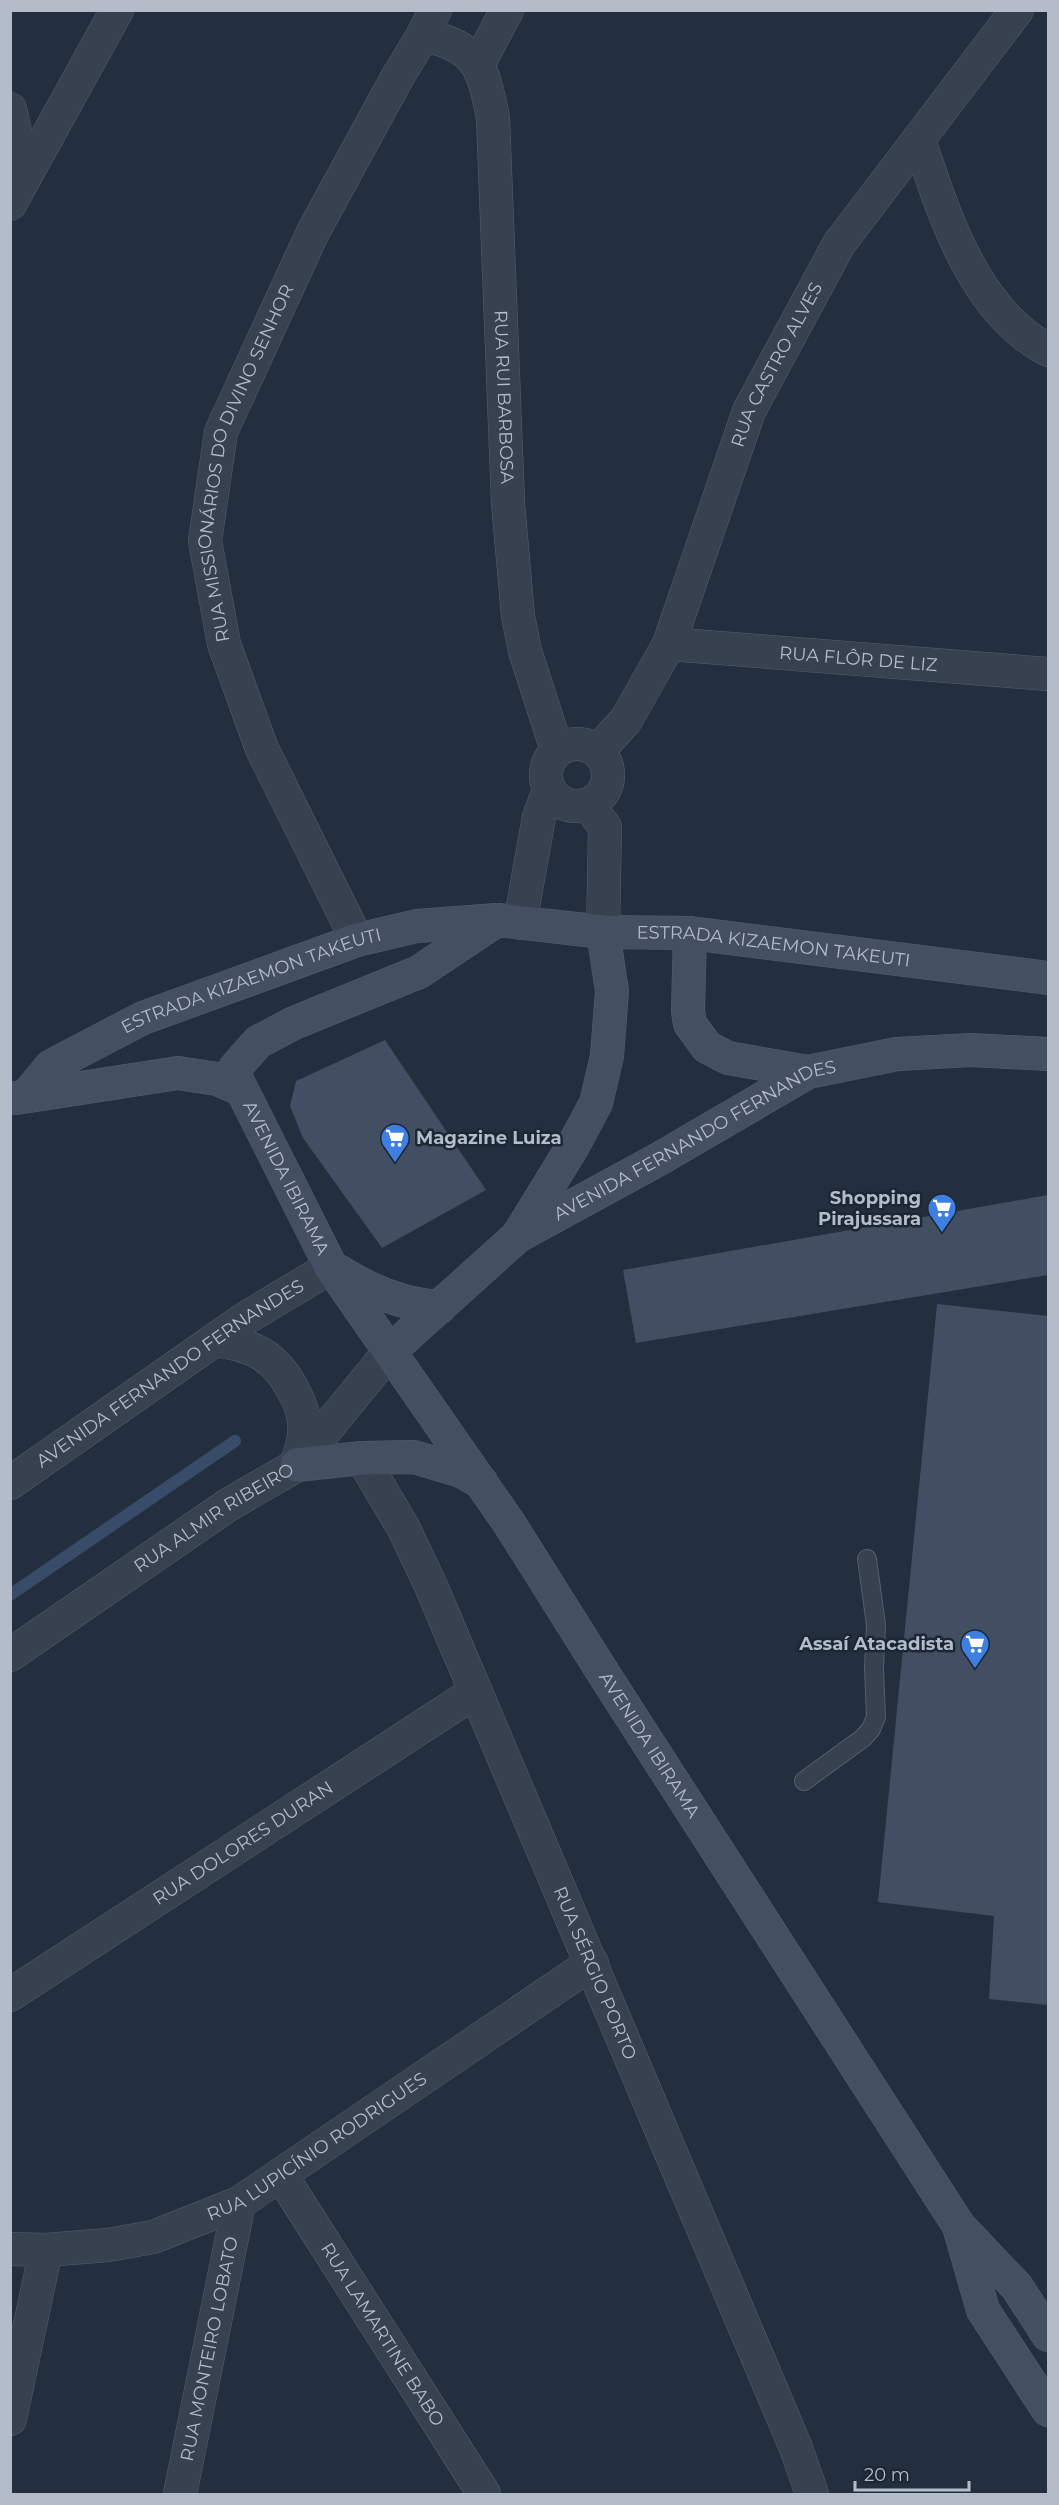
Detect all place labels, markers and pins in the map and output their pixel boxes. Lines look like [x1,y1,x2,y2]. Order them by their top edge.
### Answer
supermarket icon: Magazine Luiza [379,1122,411,1164]
place label: Magazine Luiza [416,1127,562,1149]
place label: Shopping Pirajussara [818,1187,921,1230]
supermarket icon: Shopping Pirajussara [926,1192,958,1234]
supermarket icon: Assaí Atacadista [959,1628,991,1670]
place label: Assaí Atacadista [798,1633,954,1655]

